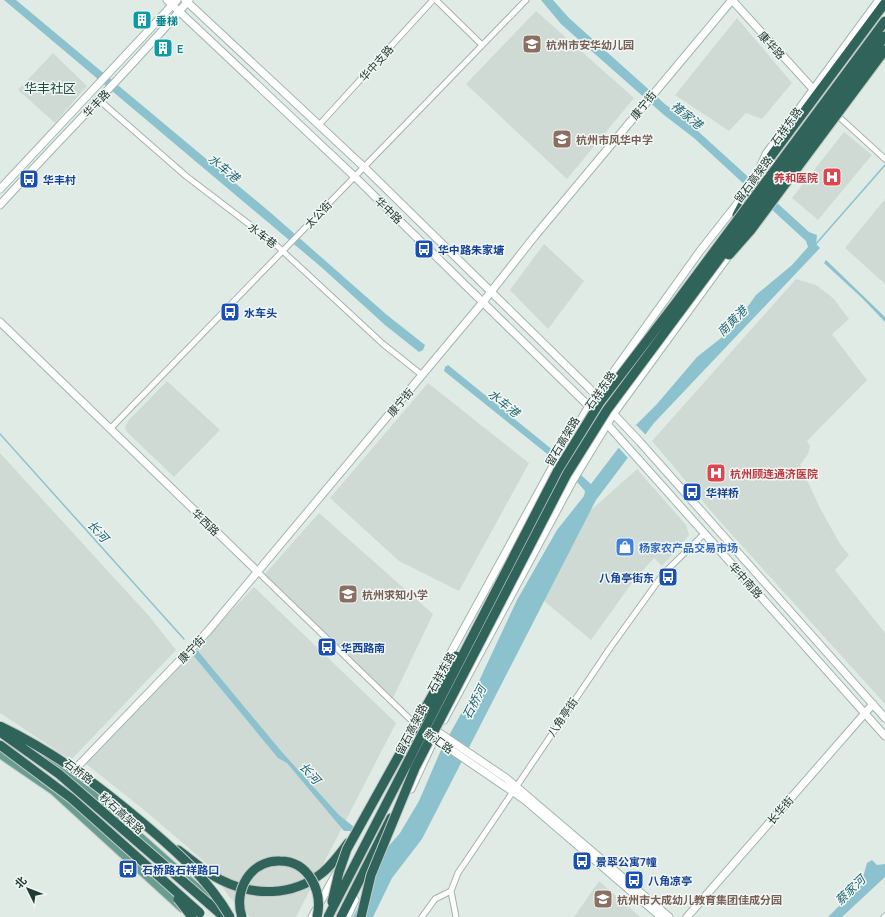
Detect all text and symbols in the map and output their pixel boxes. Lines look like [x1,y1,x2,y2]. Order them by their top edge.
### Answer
building icon: 垂梯 [131,9,153,31]
place label: 垂梯 [156,13,178,28]
street label: 康华路 [755,28,789,62]
school or university icon: 杭州市安华幼儿园 [521,33,543,55]
building icon: E [152,37,174,59]
place label: 杭州市安华幼儿园 [546,37,634,52]
place label: E [177,41,183,56]
street label: 华中支路 [356,42,396,84]
district label: 华丰社区 [24,79,76,97]
street label: 华丰路 [79,86,113,120]
street label: 康宁街 [627,87,659,123]
water label: 褚家港 [668,97,708,134]
street label: 石祥东路 [767,104,805,148]
school or university icon: 杭州市风华中学 [551,128,573,150]
place label: 杭州市风华中学 [576,132,653,147]
water label: 水车港 [205,150,245,187]
street label: 留石高架路 [730,153,776,205]
hospital icon: 养和医院 [821,166,843,188]
bus stop icon: 华丰村 [18,168,40,190]
place label: 养和医院 [774,170,818,185]
place label: 华丰村 [43,172,76,187]
street label: 华中路 [372,193,406,227]
street label: 太公街 [301,197,335,231]
street label: 水车巷 [245,219,281,251]
bus stop icon: 华中路朱家塘 [413,238,435,260]
place label: 华中路朱家塘 [438,242,505,257]
bus stop icon: 水车头 [219,301,241,323]
water label: 南黄港 [713,301,752,340]
place label: 水车头 [244,305,277,320]
street label: 石祥东路 [581,368,619,412]
street label: 康宁街 [384,385,416,419]
water label: 水车港 [485,385,525,422]
street label: 留石高架路 [541,414,583,468]
hospital icon: 杭州顾连通济医院 [705,462,727,484]
place label: 杭州顾连通济医院 [730,466,818,481]
bus stop icon: 华祥桥 [681,481,703,503]
place label: 华祥桥 [706,485,739,500]
street label: 华西路 [189,505,223,539]
water label: 长河 [84,516,114,547]
shop icon: 杨家农产品交易市场 [614,536,636,558]
place label: 杨家农产品交易市场 [639,540,738,555]
street label: 华中南路 [726,559,766,601]
bus stop icon: 八角亭街东 [657,566,679,588]
place label: 八角亭街东 [599,570,654,585]
school or university icon: 杭州求知小学 [337,583,359,605]
place label: 杭州求知小学 [362,587,428,602]
street label: 康宁街 [174,632,208,666]
bus stop icon: 华西路南 [316,636,338,658]
place label: 华西路南 [341,640,385,655]
street label: 石祥东路 [424,649,458,695]
water label: 石桥河 [458,680,491,722]
street label: 八角亭街 [543,695,581,739]
street label: 留石高架路 [392,701,430,757]
street label: 新汇路 [421,725,457,757]
street label: 石桥路 [61,755,97,787]
water label: 长河 [296,758,326,789]
street label: 秋石高架路 [97,789,147,837]
street label: 长华街 [764,793,796,827]
bus stop icon: 景翆公寓7幢 [571,850,593,872]
place label: 景翆公寓7幢 [596,854,657,869]
bus stop icon: 石桥路石祥路口 [117,858,139,880]
place label: 石桥路石祥路口 [142,862,219,877]
north arrow [8,869,48,909]
bus stop icon: 八角凉亭 [623,869,645,891]
water label: 蔡家河 [831,870,870,909]
text: 北 [11,873,30,891]
place label: 八角凉亭 [648,873,692,888]
school or university icon: 杭州市大成幼儿教育集团佳成分园 [592,888,614,910]
place label: 杭州市大成幼儿教育集团佳成分园 [617,892,782,907]

